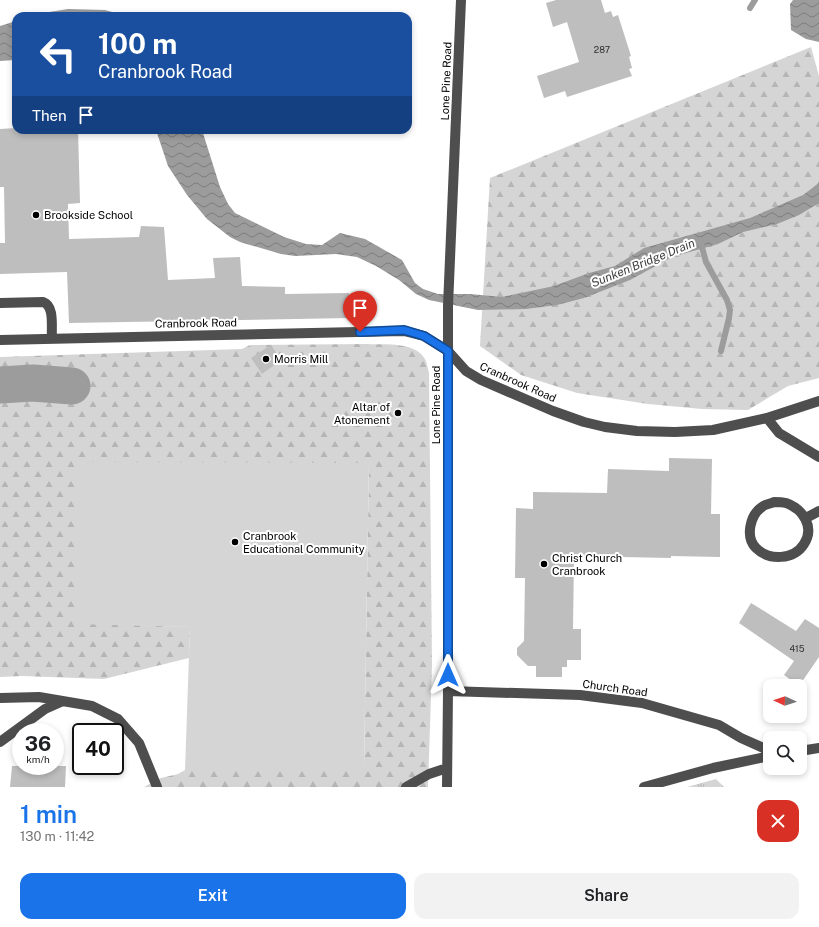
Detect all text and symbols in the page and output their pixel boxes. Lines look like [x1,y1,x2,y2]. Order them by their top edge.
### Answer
text: 100 m [98,27,177,60]
icon: left [32,28,84,80]
street label: Lone Pine Road [439,42,453,120]
house number: 287 [594,44,610,55]
text: Cranbrook Road [98,61,233,82]
icon: arrive [75,104,97,126]
text: Then [32,107,67,124]
place label: Brookside School [44,209,133,221]
marker: Brookside School [31,210,41,220]
water label: Sunken Bridge Drain [589,236,697,290]
pin [343,291,377,332]
icon: arrive [349,297,371,319]
street label: Cranbrook Road [155,316,237,330]
place label: Morris Mill [274,353,328,365]
marker: Morris Mill [261,354,271,364]
street label: Cranbrook Road [478,360,558,404]
street label: Lone Pine Road [430,366,442,444]
place label: Altar of Atonement [334,401,391,426]
marker: Altar of Atonement [393,408,403,418]
place label: Cranbrook Educational Community [243,530,365,555]
marker: Cranbrook Educational Community [230,537,240,547]
place label: Christ Church Cranbrook [552,552,622,577]
marker: Christ Church Cranbrook [539,559,549,569]
house number: 415 [789,643,805,654]
position arrow [427,654,469,696]
street label: Church Road [582,677,648,699]
north arrow [763,679,807,723]
map controls [763,679,807,775]
speed limit sign: 40 [72,723,124,775]
button: search [763,731,807,775]
text: 36 [25,732,51,756]
text: km/h [26,753,50,765]
text: 1 min [20,800,77,828]
button: close [757,800,799,842]
text: 130 m · 11:42 [20,829,94,844]
button: Exit [20,873,406,919]
button: Share [414,873,799,919]

